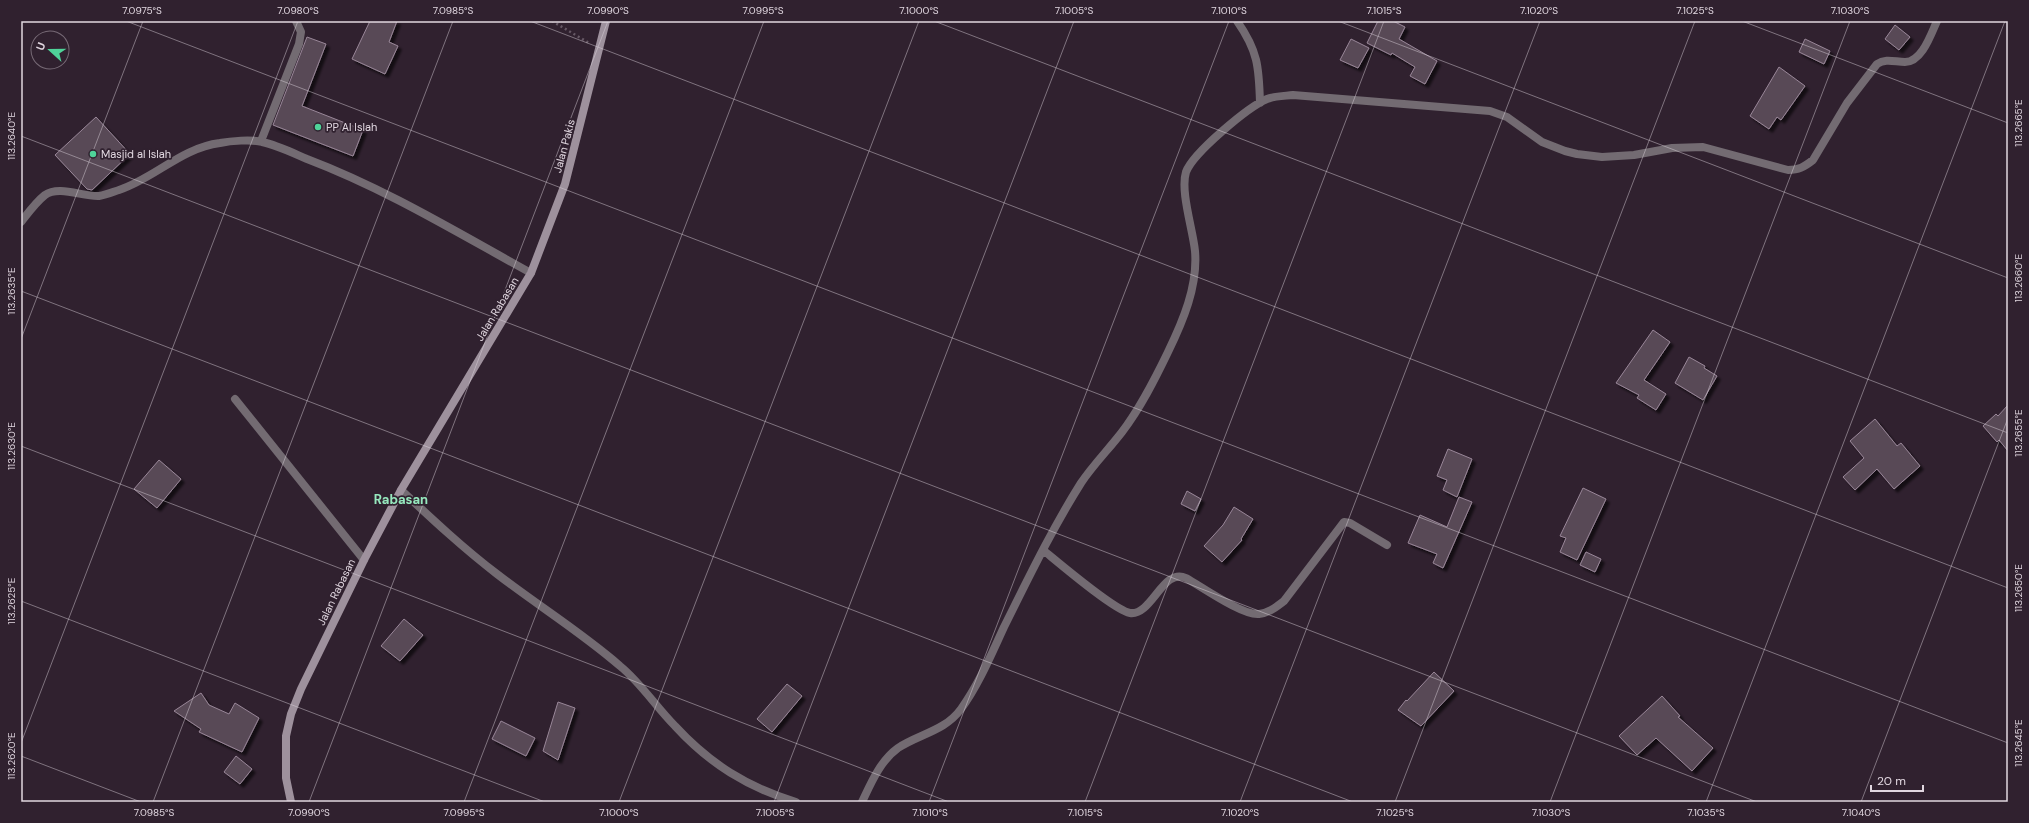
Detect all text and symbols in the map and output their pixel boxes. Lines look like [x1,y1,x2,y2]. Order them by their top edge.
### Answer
text: 7.0975°S [122,4,162,17]
text: 7.0980°S [277,4,319,17]
text: 7.0985°S [433,4,474,17]
text: 7.0990°S [587,4,629,17]
text: 7.0995°S [742,4,784,17]
text: 7.1000°S [899,4,939,17]
text: 7.1005°S [1055,4,1094,17]
text: 7.1010°S [1211,4,1247,17]
text: 7.1015°S [1367,4,1402,17]
text: 7.1020°S [1520,4,1558,17]
text: 7.1025°S [1676,4,1714,17]
text: 7.1030°S [1831,4,1869,17]
north arrow [30,30,70,70]
text: U [33,40,49,52]
text: 113.2665°E [2012,99,2025,147]
text: 113.2640°E [5,112,18,160]
street label: Jalan Pakis [550,118,578,174]
place label: PP Al Islah [326,120,377,134]
marker: PP Al Islah [313,122,323,132]
place label: Masjid al Islah [101,147,171,161]
marker: Masjid al Islah [88,149,98,159]
text: 113.2660°E [2012,253,2025,302]
text: 113.2635°E [5,267,18,315]
street label: Jalan Rabasan [472,274,522,344]
text: 113.2655°E [2012,409,2025,457]
text: 113.2630°E [5,422,18,470]
district label: Rabasan [374,491,428,508]
street label: Jalan Rabasan [314,556,358,628]
text: 113.2650°E [2012,564,2025,612]
text: 113.2625°E [5,577,18,624]
text: 113.2645°E [2012,719,2025,767]
text: 113.2620°E [5,732,18,780]
scale bar [1871,767,1923,793]
text: 20 m [1877,773,1906,789]
text: 7.0985°S [134,806,175,819]
text: 7.0990°S [288,806,330,819]
text: 7.0995°S [443,806,485,819]
text: 7.1000°S [599,806,639,819]
text: 7.1005°S [756,806,795,819]
text: 7.1010°S [912,806,948,819]
text: 7.1015°S [1068,806,1103,819]
text: 7.1020°S [1221,806,1259,819]
text: 7.1025°S [1376,806,1414,819]
text: 7.1030°S [1532,806,1570,819]
text: 7.1035°S [1687,806,1725,819]
text: 7.1040°S [1842,806,1880,819]

